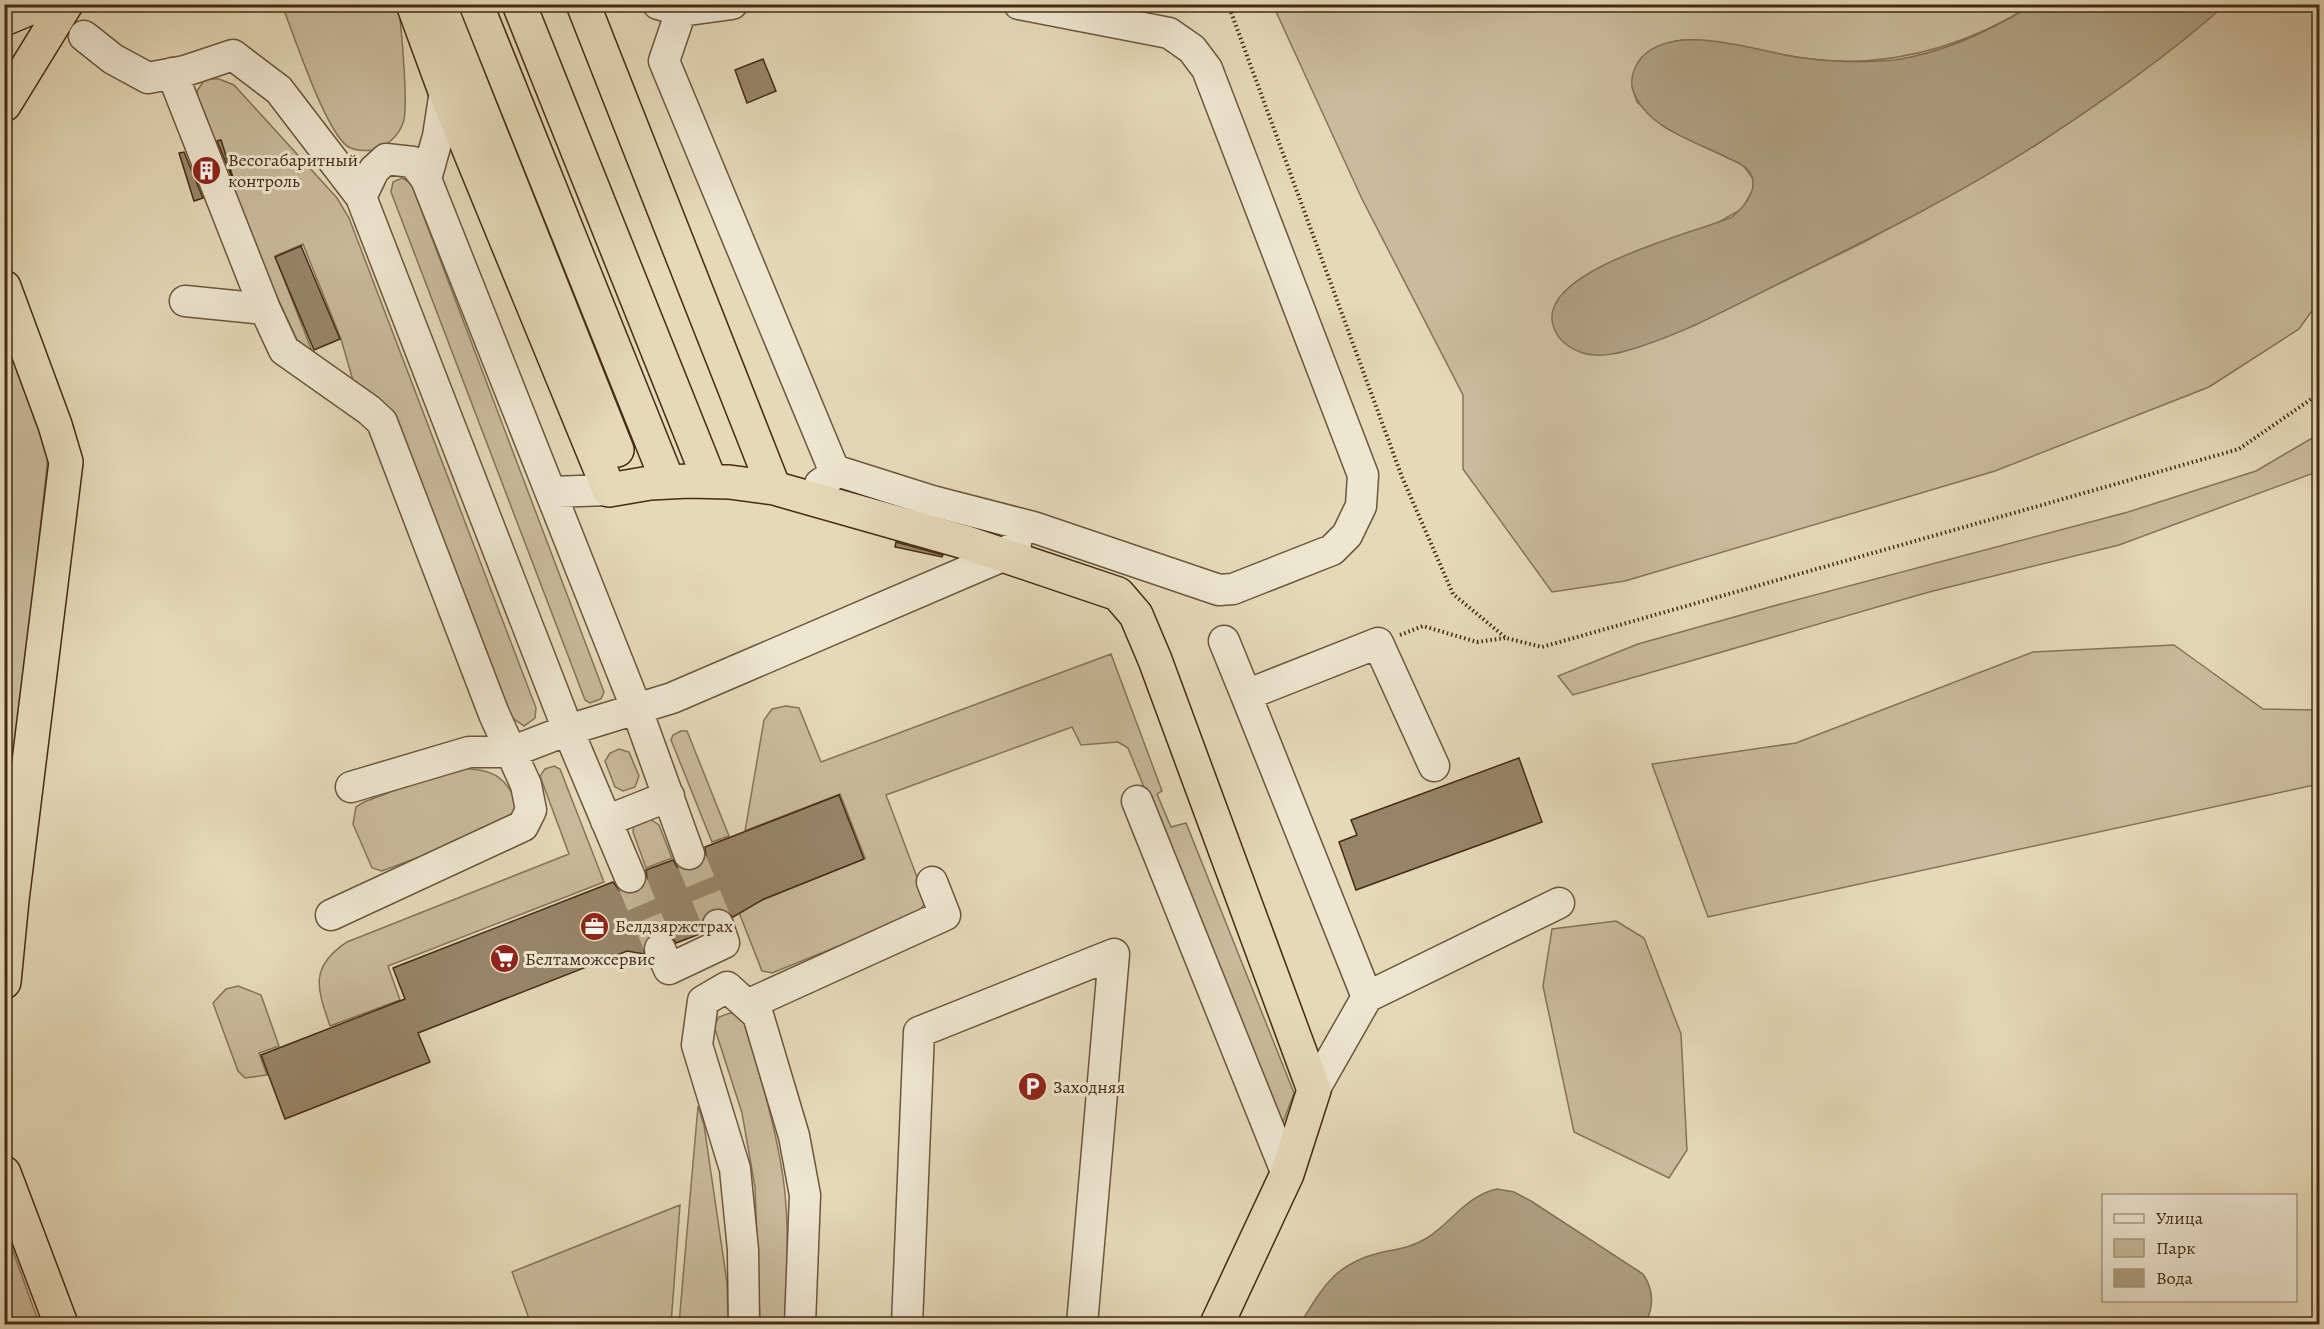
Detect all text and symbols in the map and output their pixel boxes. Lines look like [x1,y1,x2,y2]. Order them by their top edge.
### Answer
place label: Весогабаритный контроль [228,148,358,193]
building icon: Весогабаритный контроль [191,154,223,186]
office icon: Белдзяржстрах [578,910,610,942]
place label: Белдзяржстрах [615,914,733,938]
supermarket icon: Белтаможсервис [488,943,520,975]
place label: Белтаможсервис [525,947,655,971]
parking icon: Заходняя [1016,1071,1048,1103]
place label: Заходняя [1053,1075,1125,1099]
legend [2102,1194,2297,1302]
text: Улица [2156,1206,2204,1230]
text: Парк [2156,1236,2196,1260]
text: Вода [2156,1266,2194,1290]

